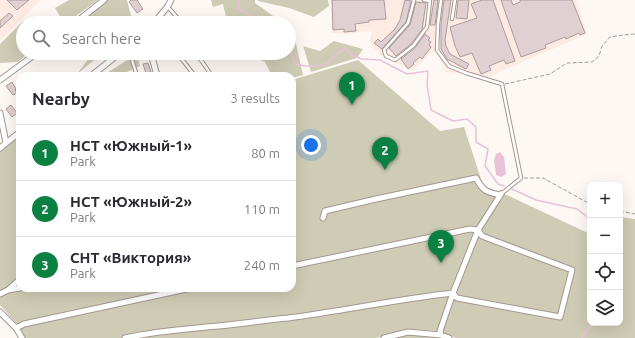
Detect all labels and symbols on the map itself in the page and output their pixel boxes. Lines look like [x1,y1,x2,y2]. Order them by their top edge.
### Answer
pin: 1 [339,72,365,105]
your location [301,135,321,155]
pin: 2 [372,137,398,170]
pin: 3 [428,230,454,263]

